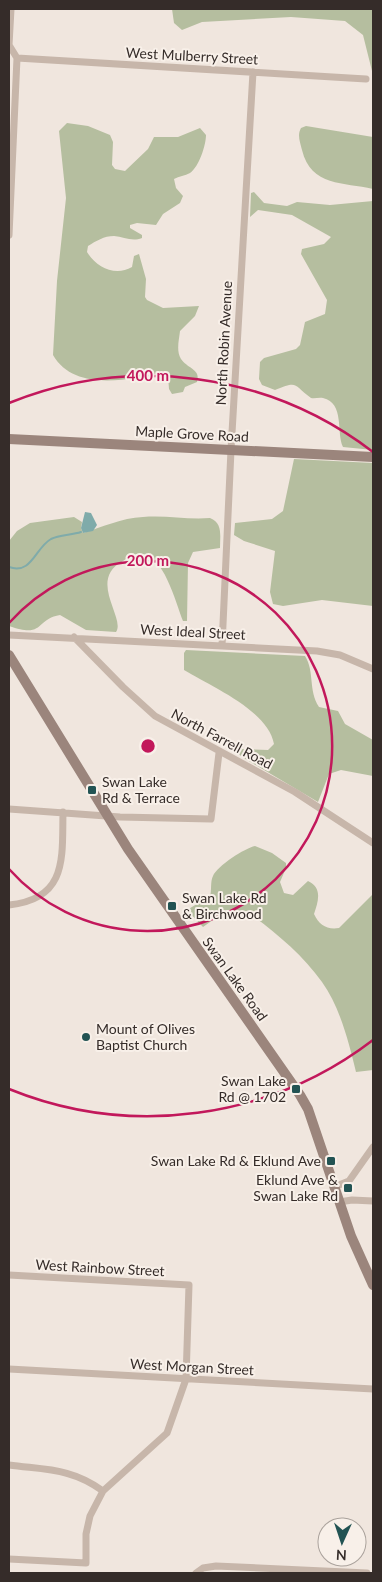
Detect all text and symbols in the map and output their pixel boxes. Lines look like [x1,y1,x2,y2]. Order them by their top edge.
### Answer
street label: West Mulberry Street [125,44,259,67]
street label: North Robin Avenue [212,280,235,406]
text: 400 m [127,366,169,384]
street label: Maple Grove Road [135,422,249,445]
text: 200 m [127,551,169,569]
street label: West Ideal Street [140,620,246,643]
street label: North Farrell Road [169,705,276,772]
centre of rings [139,737,157,755]
place label: Swan Lake Rd & Terrace [102,773,180,806]
marker: Swan Lake Rd & Terrace [86,784,98,796]
place label: Swan Lake Rd & Birchwood [182,889,267,922]
marker: Swan Lake Rd & Birchwood [166,900,178,912]
street label: Swan Lake Road [199,933,272,1024]
place label: Mount of Olives Baptist Church [96,1020,195,1053]
marker: Mount of Olives Baptist Church [80,1031,92,1043]
place label: Swan Lake Rd @ 1702 [218,1072,286,1105]
marker: Swan Lake Rd @ 1702 [290,1083,302,1095]
place label: Swan Lake Rd & Eklund Ave [151,1152,321,1169]
marker: Swan Lake Rd & Eklund Ave [325,1155,337,1167]
place label: Eklund Ave & Swan Lake Rd [253,1171,338,1204]
marker: Eklund Ave & Swan Lake Rd [342,1182,354,1194]
street label: West Rainbow Street [35,1256,165,1279]
street label: West Morgan Street [130,1355,254,1378]
north arrow [317,1517,367,1567]
text: N [335,1547,347,1564]

